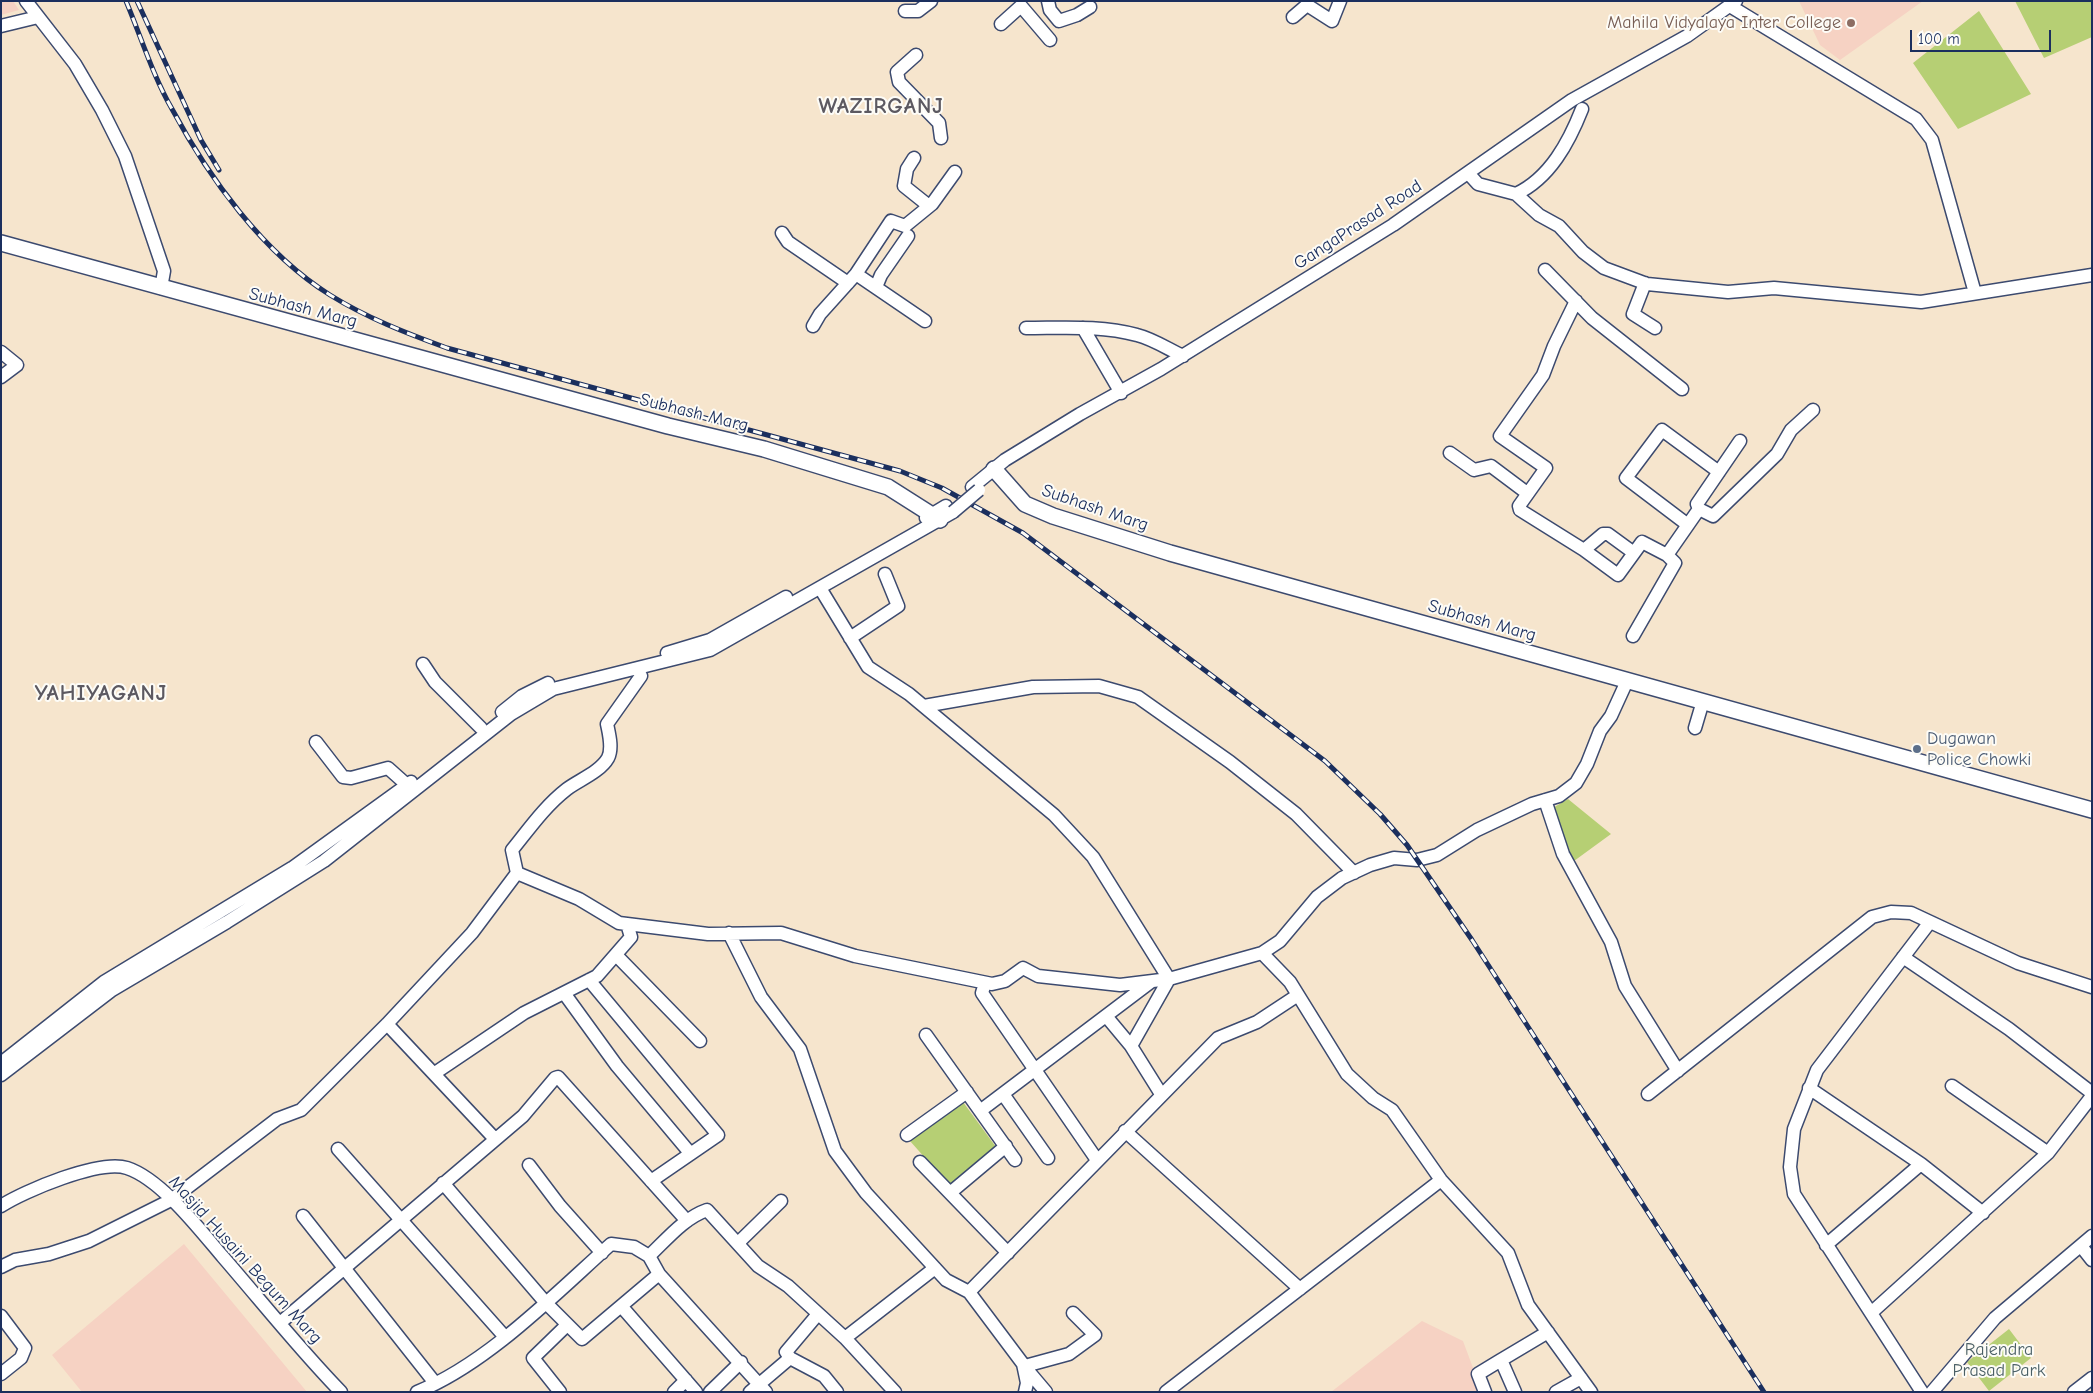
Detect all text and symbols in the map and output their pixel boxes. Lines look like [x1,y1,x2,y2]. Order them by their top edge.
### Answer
place label: Mahila Vidyalaya Inter College [1607,12,1841,34]
marker: Mahila Vidyalaya Inter College [1845,17,1857,29]
scale bar [1913,20,2054,52]
text: 100 m [1918,30,1960,48]
district label: WAZIRGANJ [817,94,945,120]
street label: GangaPrasad Road [1290,176,1426,274]
street label: Subhash Marg [246,283,360,333]
street label: Subhash Marg [637,389,751,437]
street label: Subhash Marg [1039,480,1151,536]
street label: Subhash Marg [1425,595,1539,647]
district label: YAHIYAGANJ [34,681,168,707]
place label: Dugawan Police Chowki [1927,728,2031,771]
marker: Dugawan Police Chowki [1911,743,1923,755]
street label: Masjid Husaini Begum Marg [164,1171,326,1349]
park label: Rajendra Prasad Park [1953,1339,2045,1382]

